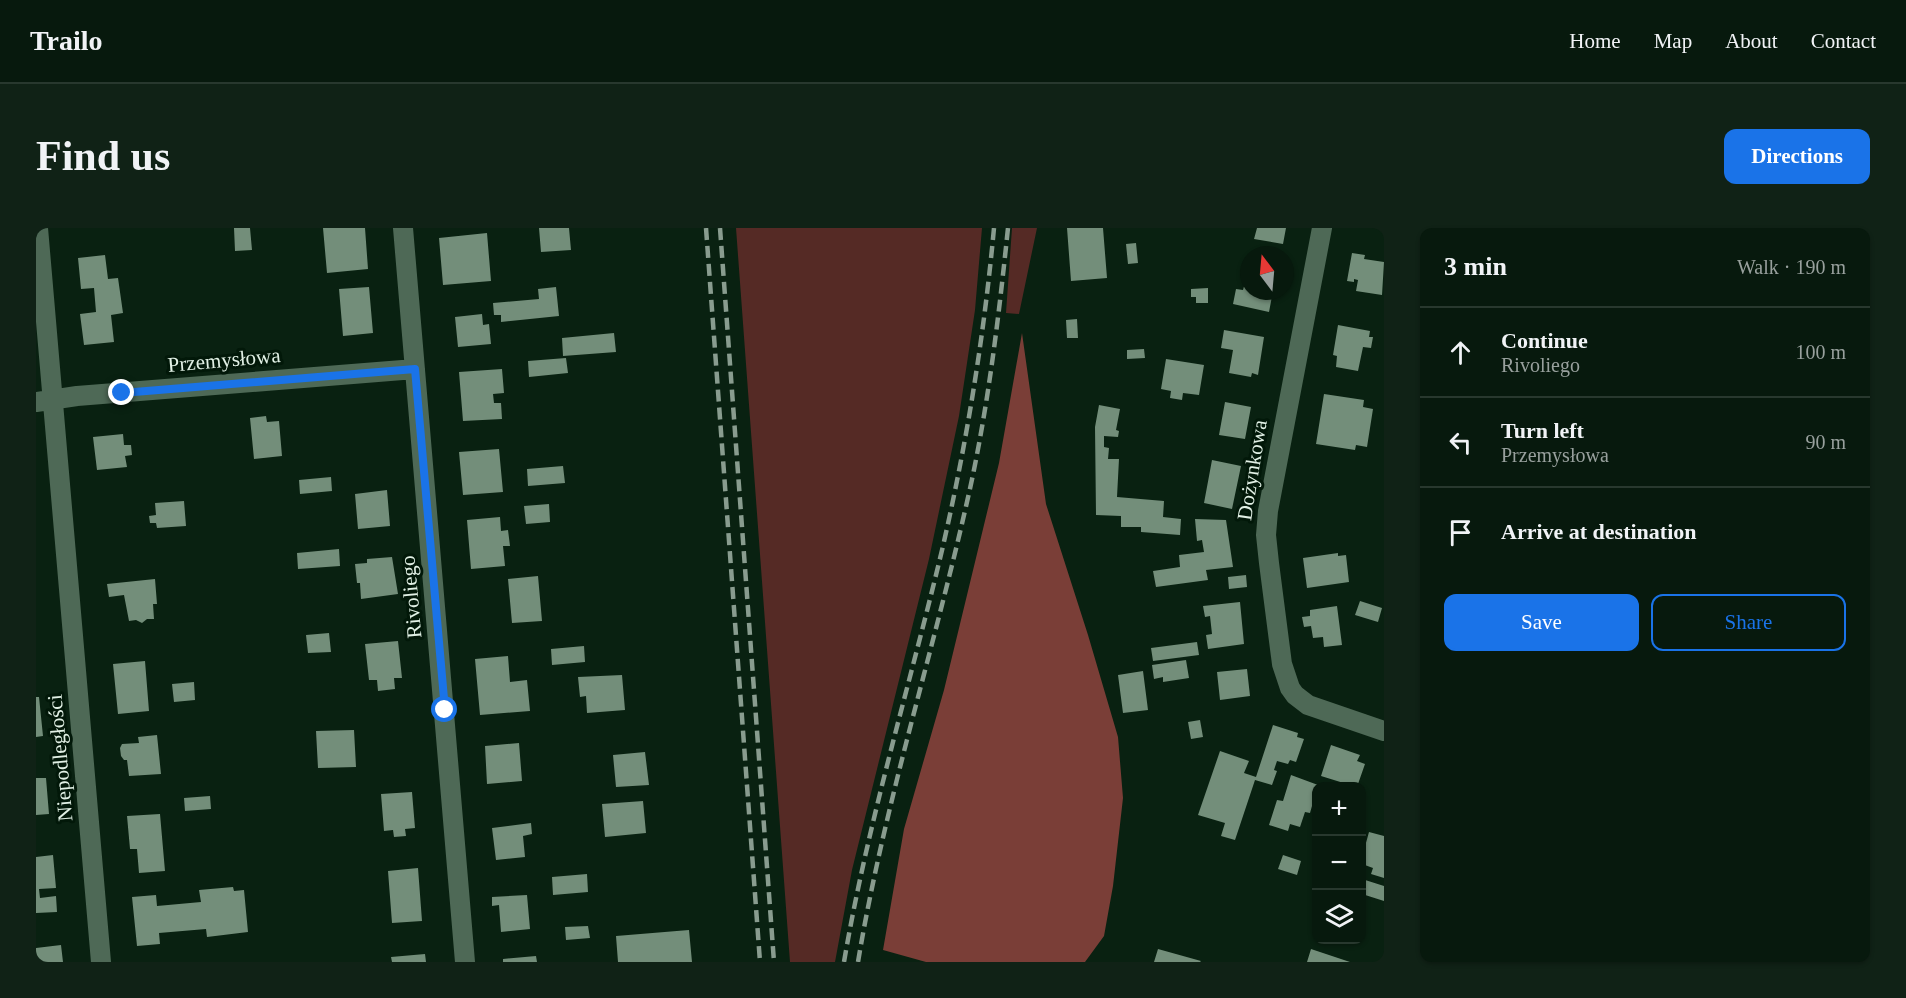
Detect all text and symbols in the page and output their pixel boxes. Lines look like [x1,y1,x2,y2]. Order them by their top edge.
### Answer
text: Trailo [30,25,103,56]
text: Home [1569,29,1621,53]
text: Map [1654,29,1692,53]
text: About [1725,29,1778,53]
text: Contact [1811,29,1876,53]
button: Directions [1724,129,1870,184]
text: Find us [36,133,170,179]
north arrow [1240,246,1294,300]
text: 3 min [1444,252,1507,281]
text: Walk · 190 m [1737,256,1846,278]
text: Continue [1501,328,1588,353]
icon: ahead [1444,336,1477,369]
text: 100 m [1795,341,1846,363]
street label: Przemysłowa [167,343,282,377]
text: Rivoliego [1501,354,1580,376]
route end [108,379,134,405]
street label: Dożynkowa [1232,417,1272,522]
text: Turn left [1501,418,1584,443]
icon: left [1444,426,1477,459]
text: 90 m [1805,431,1846,453]
text: Przemysłowa [1501,444,1609,466]
icon: arrive [1444,516,1477,549]
text: Arrive at destination [1501,519,1697,544]
street label: Rivoliego [395,555,427,639]
button: Save [1444,594,1639,651]
button: Share [1651,594,1846,651]
street label: Niepodległości [42,693,77,822]
route start [431,696,457,722]
map controls [1312,782,1366,944]
button: + [1312,782,1366,836]
button: − [1312,836,1366,890]
button: layers [1312,890,1366,944]

